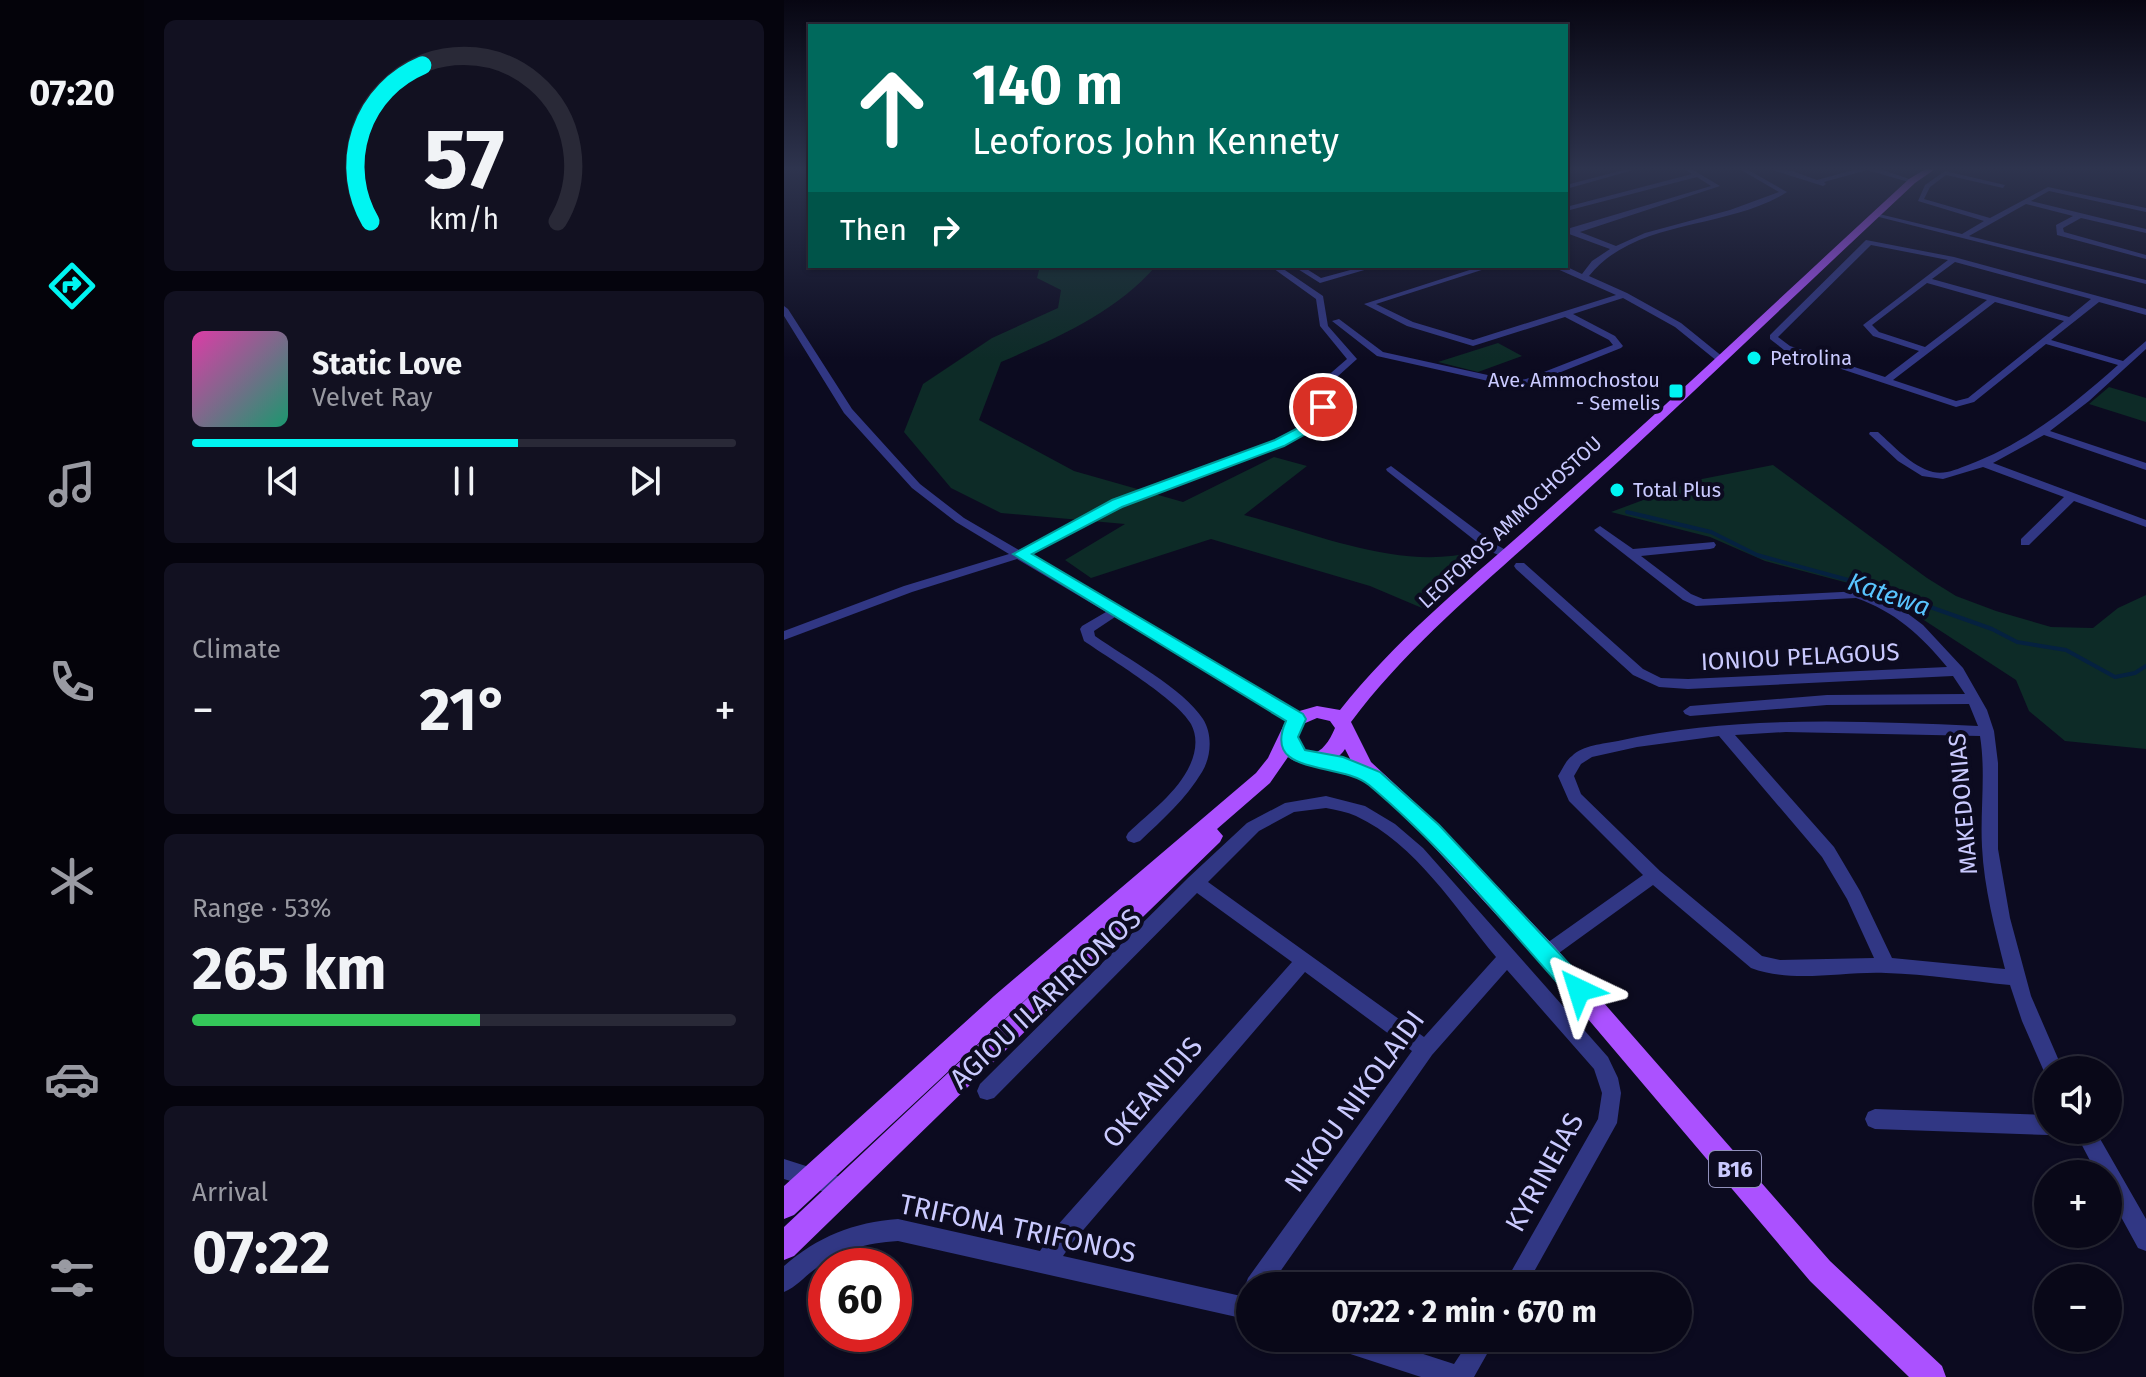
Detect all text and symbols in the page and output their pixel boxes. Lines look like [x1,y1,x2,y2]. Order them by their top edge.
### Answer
text: 140 m [972,52,1123,119]
icon: ahead [840,56,944,160]
text: 07:20 [29,71,115,115]
text: 57 [423,109,505,209]
text: Leoforos John Kennety [972,120,1339,164]
text: km/h [429,202,499,237]
icon: right [923,208,967,252]
text: Then [840,212,907,248]
icon: directions [44,258,100,314]
text: Static Love [312,346,462,382]
place label: Petrolina [1770,346,1852,370]
marker: Petrolina [1745,349,1763,367]
place label: Ave. Ammochostou - Semelis [1488,368,1660,415]
pin [1289,373,1357,441]
text: Velvet Ray [312,382,432,413]
marker: Ave. Ammochostou - Semelis [1667,382,1685,400]
icon: arrive [1301,385,1345,429]
street label: LEOFOROS AMMOCHOSTOU [1413,431,1607,613]
icon: music [44,456,100,512]
icon: previous [261,459,305,503]
icon: pause [442,459,486,503]
icon: next [623,459,667,503]
place label: Total Plus [1633,478,1721,502]
marker: Total Plus [1608,481,1626,499]
water label: Katewa [1844,566,1934,623]
text: Climate [192,634,281,665]
street label: IONIOU PELAGOUS [1700,638,1900,676]
icon: phone [44,654,100,710]
text: 21° [420,674,508,746]
text: − [192,684,214,737]
text: + [714,684,736,737]
street label: MAKEDONIAS [1943,732,1983,876]
icon: climate [44,853,100,909]
text: Range · 53% [192,893,331,924]
street label: AGIOU ILARIRIONOS [943,901,1148,1095]
text: 265 km [192,933,387,1005]
position arrow [1537,948,1621,1032]
street label: NIKOU NIKOLAIDI [1278,1004,1431,1198]
street label: OKEANIDIS [1095,1030,1209,1154]
icon: car [44,1051,100,1107]
map controls [2034,1056,2122,1352]
button: sound [2034,1056,2122,1144]
street label: KYRINEIAS [1498,1107,1591,1237]
road number: B16 [1709,1151,1761,1187]
button: + [2034,1160,2122,1248]
text: Arrival [192,1177,268,1208]
street label: TRIFONA TRIFONOS [897,1187,1139,1270]
text: 07:22 [192,1217,330,1289]
speed limit sign: 60 [808,1248,912,1352]
icon: filters [44,1250,100,1306]
button: − [2034,1264,2122,1352]
text: 07:22 · 2 min · 670 m [1331,1294,1597,1330]

